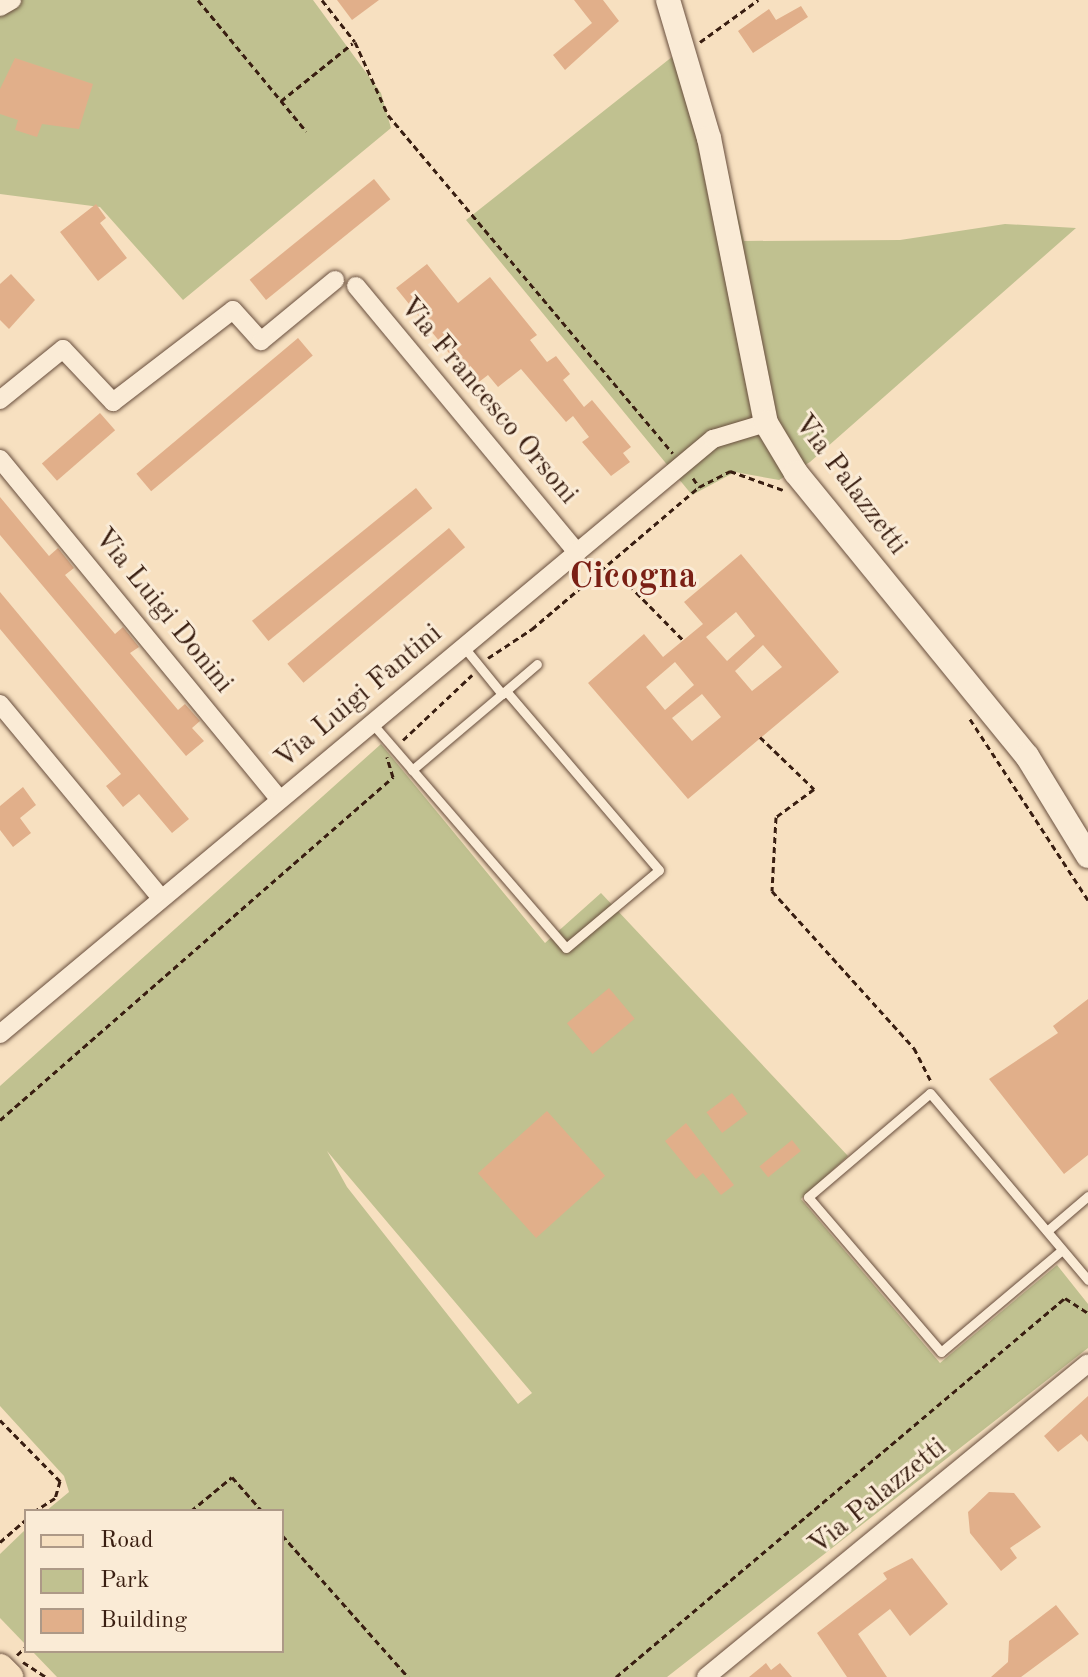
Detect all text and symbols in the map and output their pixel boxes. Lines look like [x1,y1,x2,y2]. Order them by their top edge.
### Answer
street label: Via Francesco Orsoni [392,291,584,511]
street label: Via Palazzetti [786,408,914,562]
street label: Via Luigi Donini [86,522,240,700]
district label: Cicogna [569,557,697,601]
street label: Via Luigi Fantini [269,617,449,777]
street label: Via Palazzetti [802,1431,954,1563]
legend [24,1509,284,1653]
text: Road [100,1529,153,1553]
text: Park [100,1569,149,1593]
text: Building [100,1609,187,1633]

